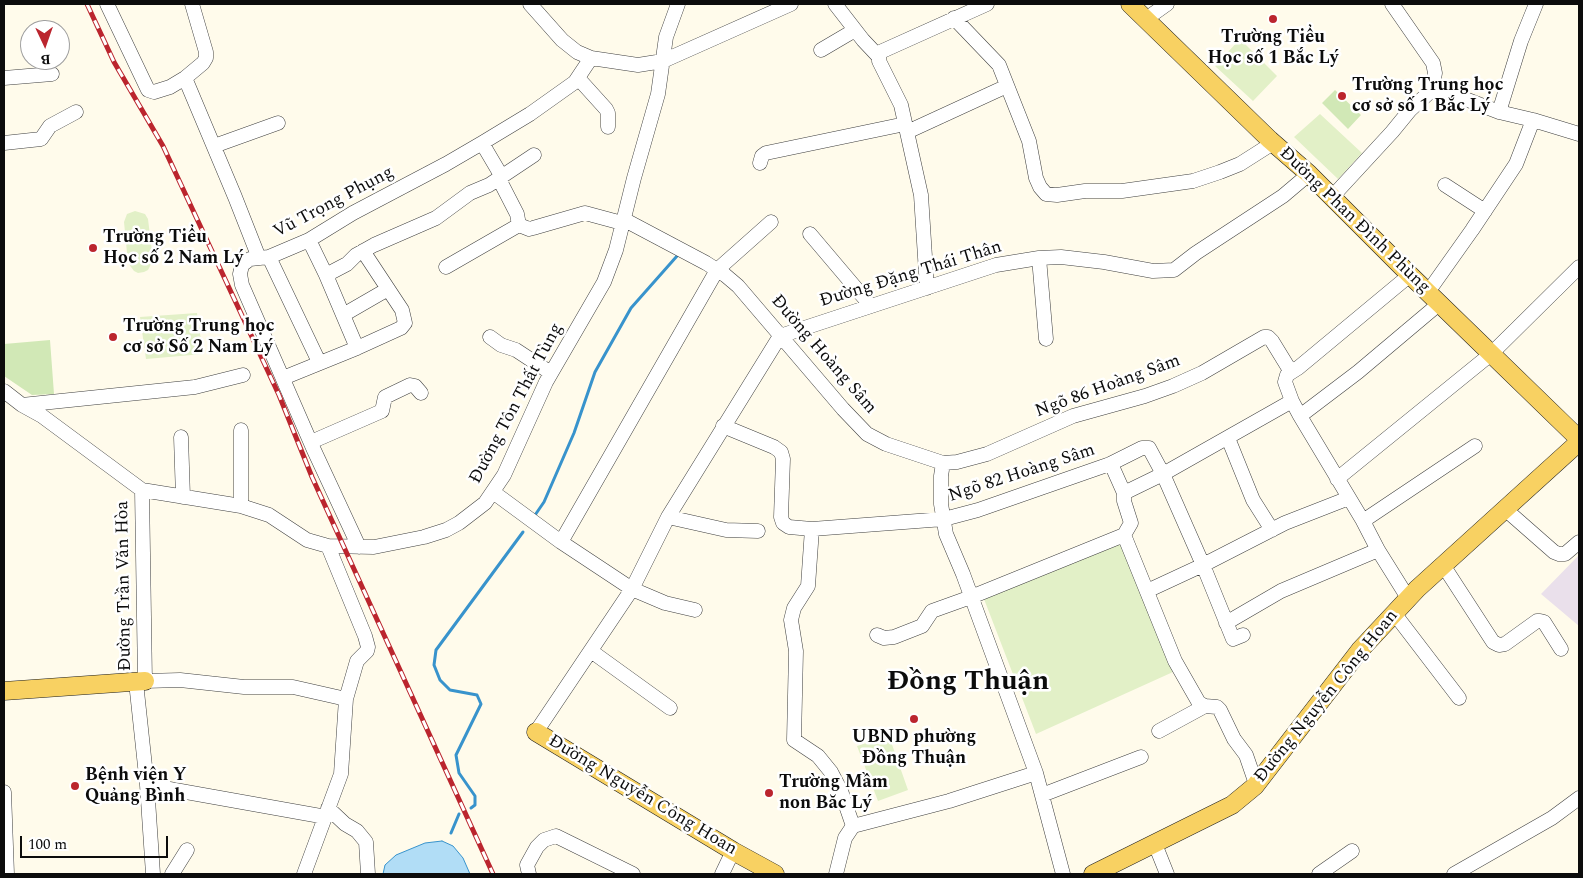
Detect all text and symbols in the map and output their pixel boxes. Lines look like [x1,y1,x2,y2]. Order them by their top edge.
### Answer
marker: Trường Tiểu Học số 1 Bắc Lý [1267,13,1279,25]
north arrow [20,20,70,70]
place label: Trường Tiểu Học số 1 Bắc Lý [1208,27,1338,70]
text: B [40,49,51,70]
place label: Trường Trung học cơ sở số 1 Bắc Lý [1352,75,1503,118]
marker: Trường Trung học cơ sở số 1 Bắc Lý [1336,90,1348,102]
street label: Đường Phan Đình Phùng [1274,143,1434,299]
street label: Vũ Trọng Phụng [270,162,398,244]
place label: Trường Tiểu Học số 2 Nam Lý [103,227,243,270]
street label: Đường Đặng Thái Thân [817,237,1005,313]
marker: Trường Tiểu Học số 2 Nam Lý [87,242,99,254]
street label: Đường Hoàng Sâm [765,291,881,419]
place label: Trường Trung học cơ sở Số 2 Nam Lý [123,316,274,358]
street label: Đường Tôn Thất Tùng [465,320,569,488]
marker: Trường Trung học cơ sở Số 2 Nam Lý [107,331,119,343]
street label: Ngõ 86 Hoàng Sâm [1032,351,1184,423]
street label: Ngõ 82 Hoàng Sâm [946,440,1098,508]
street label: Đường Trần Văn Hòa [113,501,137,671]
street label: Đường Nguyễn Công Hoan [1251,606,1403,788]
district label: Đồng Thuận [887,667,1049,701]
marker: UBND phường Đồng Thuận [908,713,920,725]
place label: UBND phường Đồng Thuận [852,727,976,770]
street label: Đường Nguyễn Công Hoan [544,731,740,861]
place label: Bệnh viện Y Quảng Bình [85,765,186,808]
place label: Trường Mầm non Băc Lý [779,772,888,814]
marker: Bệnh viện Y Quảng Bình [69,780,81,792]
marker: Trường Mầm non Băc Lý [763,787,775,799]
scale bar [22,826,170,858]
text: 100 m [28,833,67,856]

